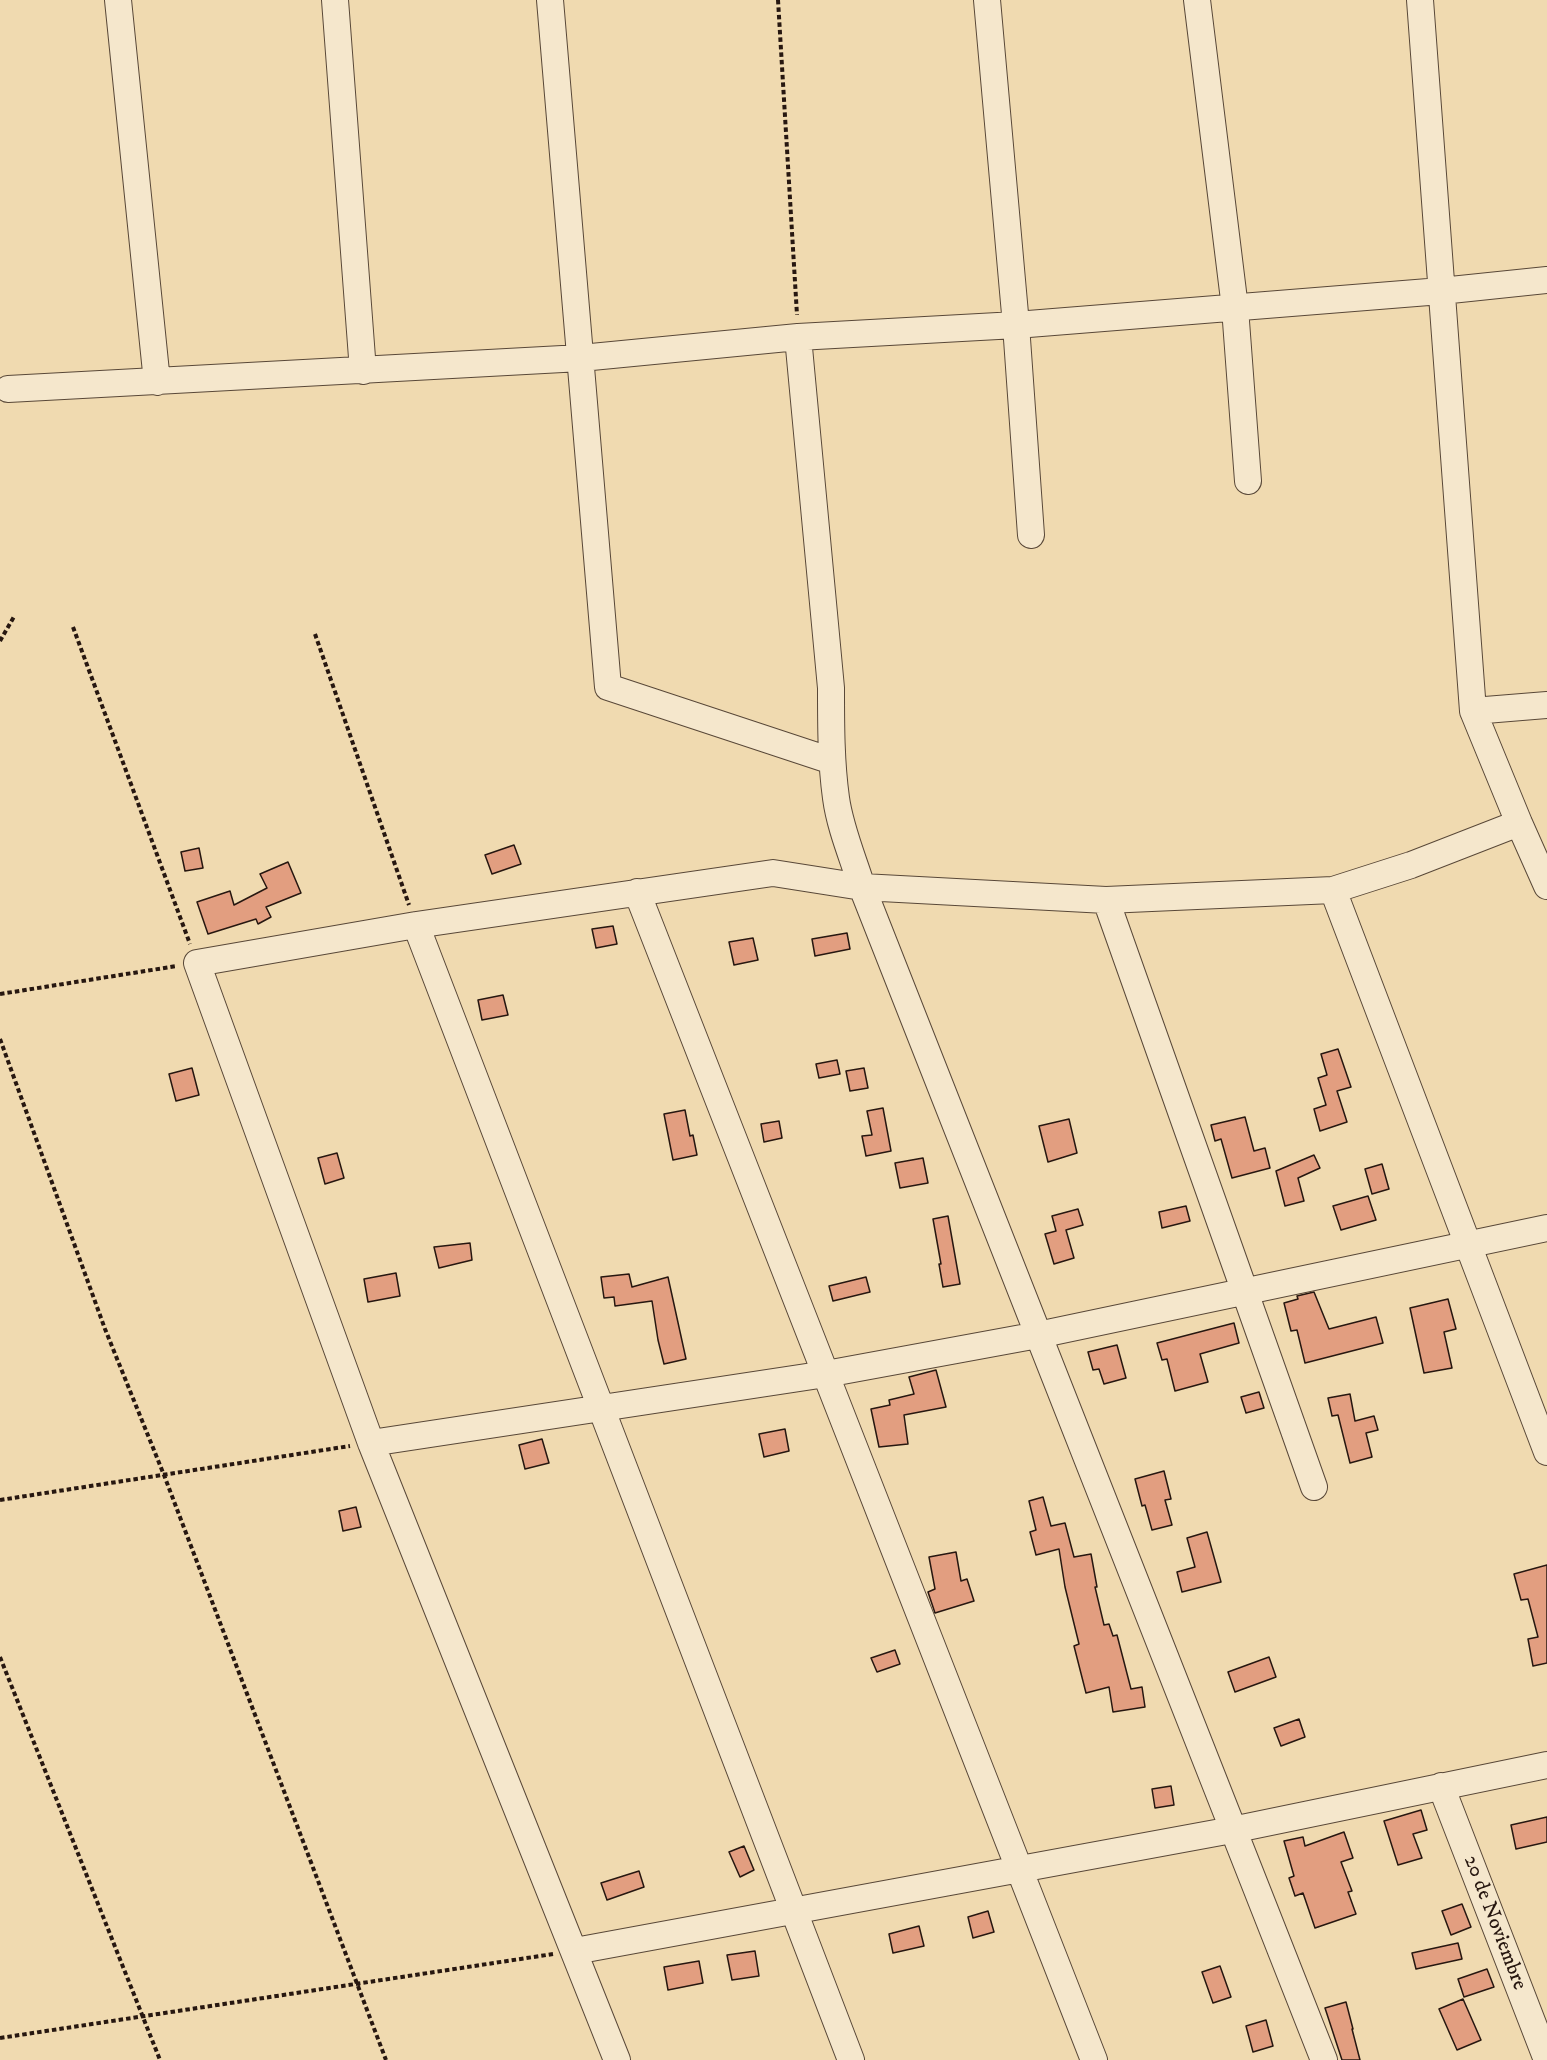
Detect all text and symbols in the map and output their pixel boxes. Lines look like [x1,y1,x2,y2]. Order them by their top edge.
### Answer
street label: 20 de Noviembre [1457,1852,1531,1994]

